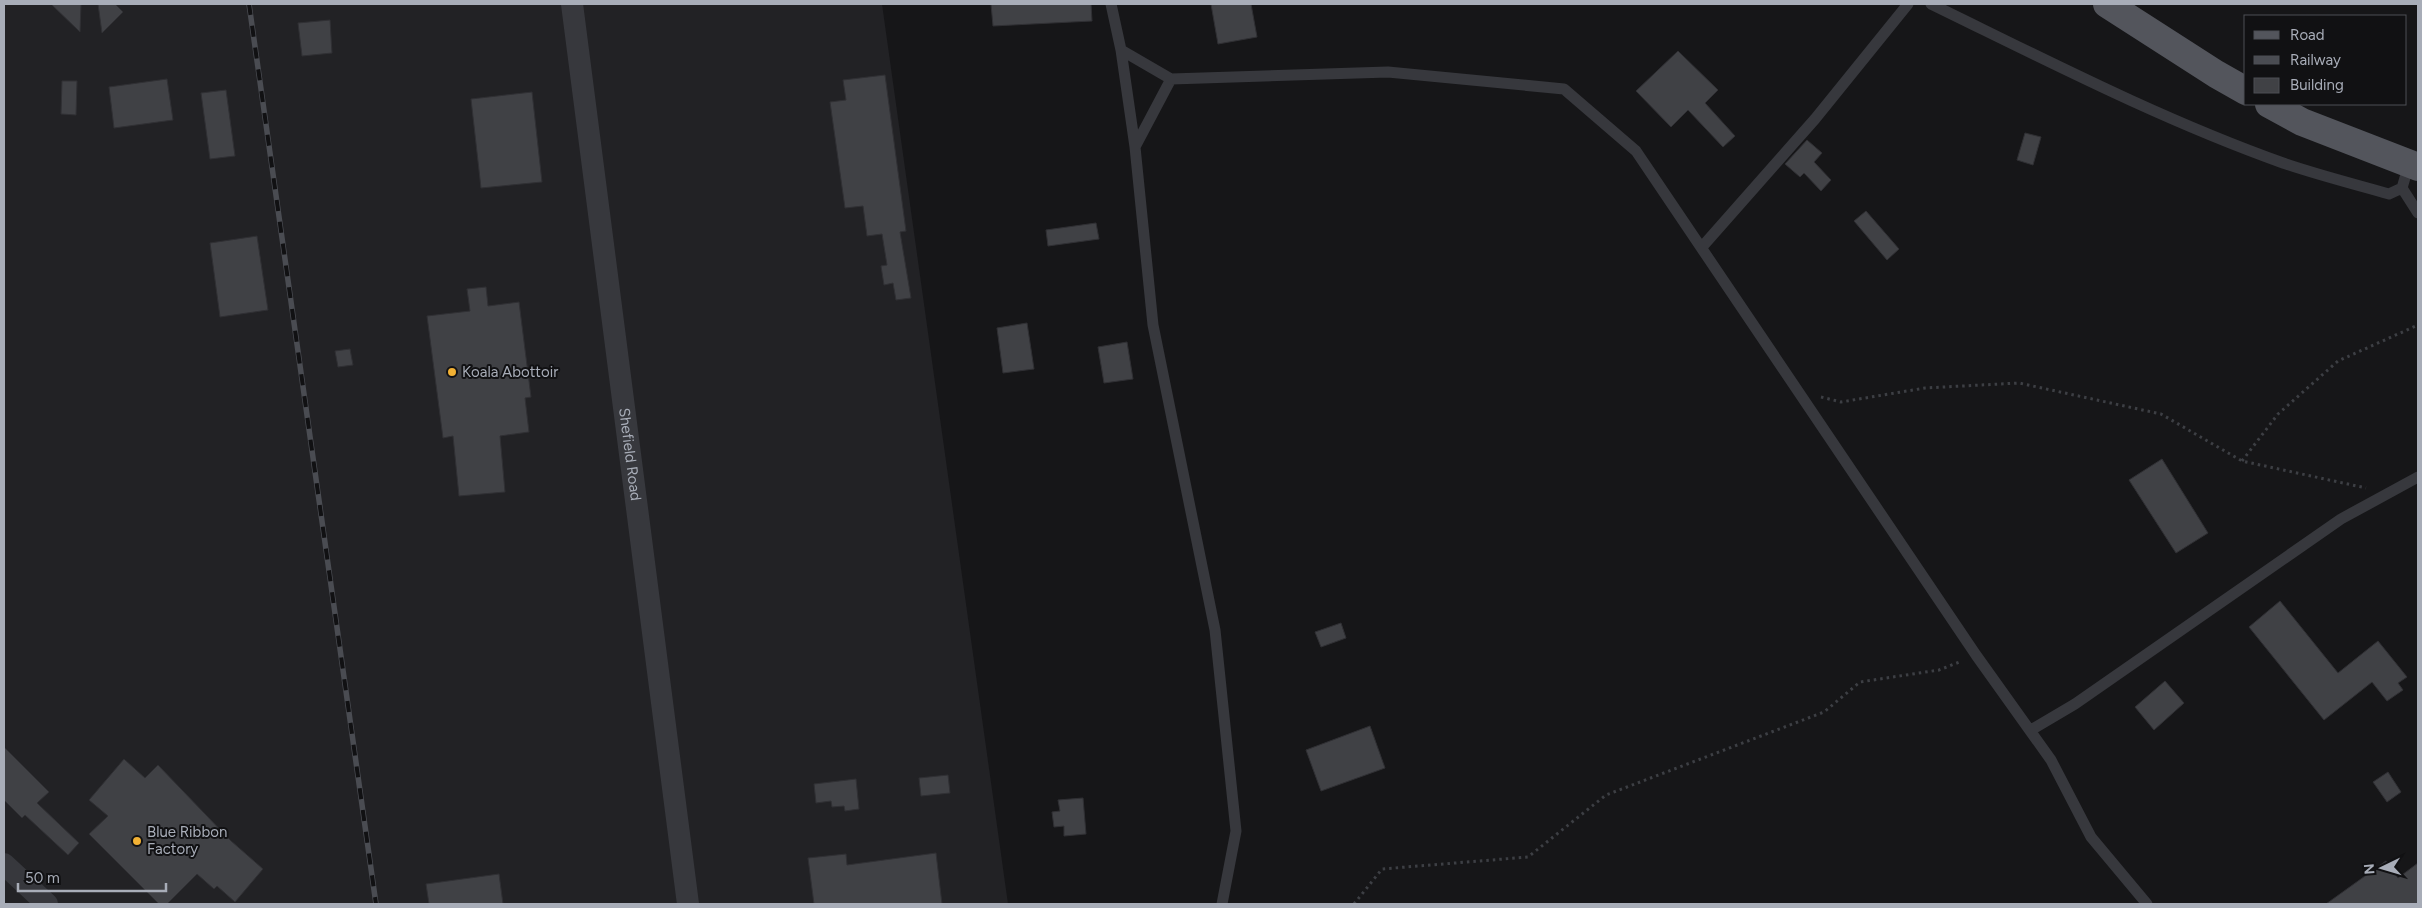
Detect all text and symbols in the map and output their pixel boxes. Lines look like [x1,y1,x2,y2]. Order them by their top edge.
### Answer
legend [2244,15,2407,105]
text: Road [2290,26,2325,44]
text: Railway [2290,51,2341,69]
text: Building [2290,76,2344,94]
place label: Koala Abottoir [462,363,558,381]
marker: Koala Abottoir [446,366,458,378]
street label: Shefield Road [615,407,645,502]
place label: Blue Ribbon Factory [147,823,227,858]
marker: Blue Ribbon Factory [131,835,143,847]
north arrow [2357,843,2407,893]
scale bar [18,860,165,892]
text: N [2361,863,2378,875]
text: 50 m [25,869,60,887]

